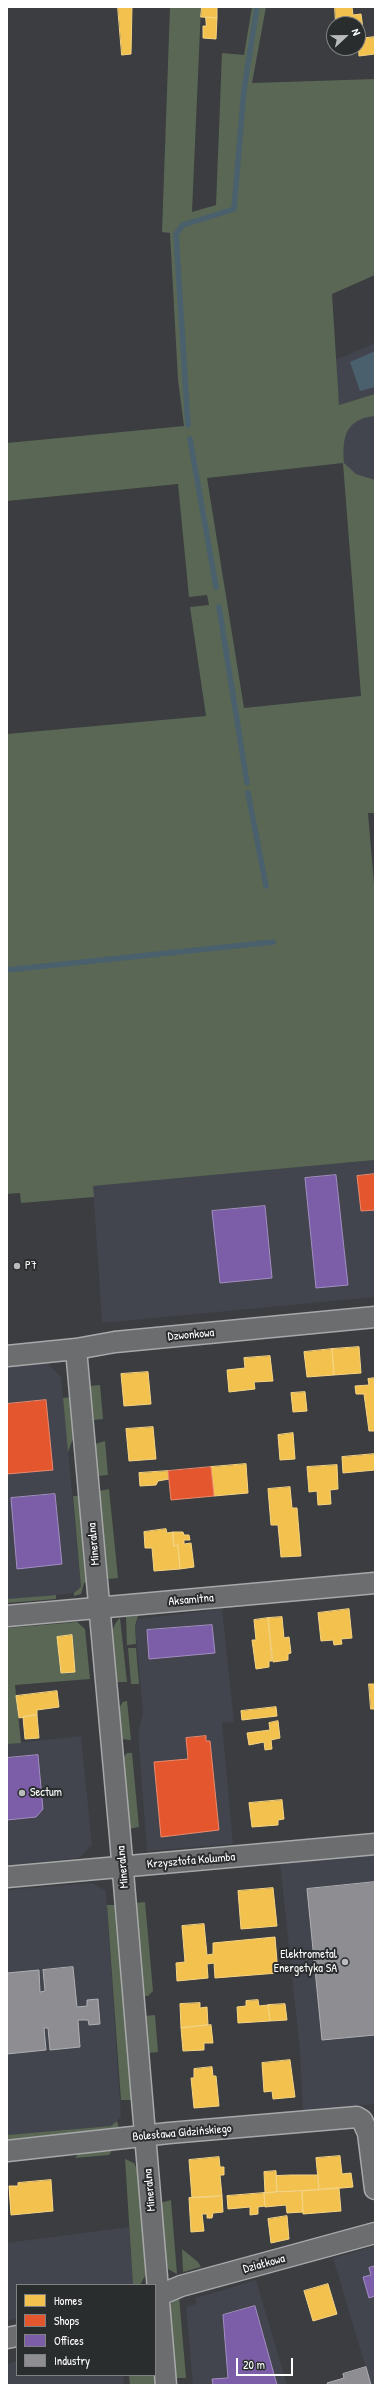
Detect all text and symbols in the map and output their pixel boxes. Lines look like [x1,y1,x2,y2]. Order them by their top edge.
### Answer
north arrow [326,16,366,56]
text: N [349,27,364,37]
place label: P7 [25,1259,37,1273]
marker: P7 [12,1261,22,1271]
street label: Dzwonkowa [167,1326,215,1344]
street label: Mineralna [85,1522,103,1566]
street label: Aksamitna [168,1591,214,1609]
place label: Sectum [30,1786,62,1800]
marker: Sectum [17,1788,27,1798]
street label: Mineralna [114,1845,132,1889]
street label: Krzysztofa Kolumba [146,1850,236,1872]
place label: Elektrometal Energetyka SA [274,1948,337,1976]
marker: Elektrometal Energetyka SA [340,1957,350,1967]
street label: Bolesława Gidzińskiego [132,2121,232,2145]
street label: Mineralna [141,2168,159,2212]
street label: Działkowa [241,2251,287,2277]
legend [16,2284,156,2376]
text: Homes [54,2292,82,2309]
text: Shops [54,2312,79,2329]
text: Offices [54,2332,84,2349]
scale bar [238,2350,295,2376]
text: Industry [54,2352,90,2369]
text: 20 m [243,2356,265,2373]

